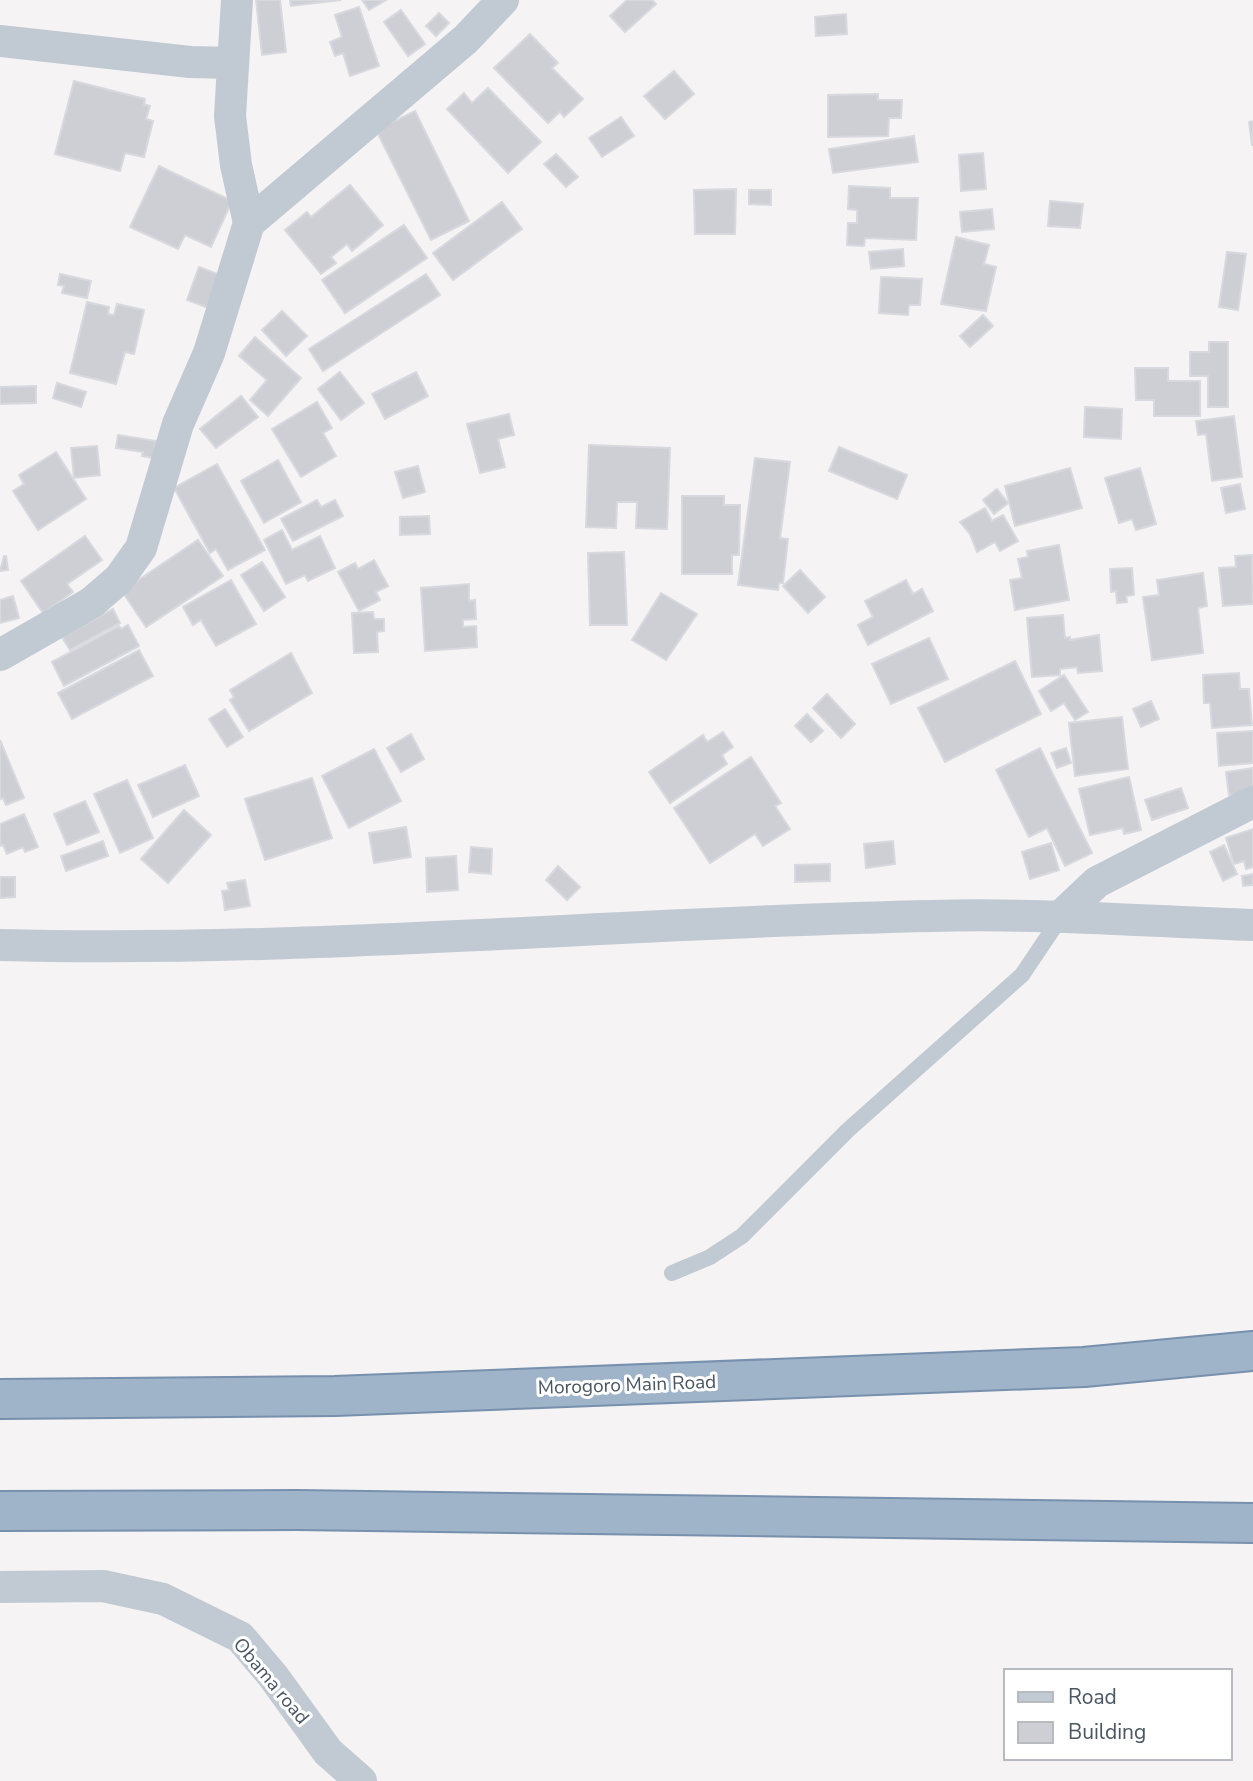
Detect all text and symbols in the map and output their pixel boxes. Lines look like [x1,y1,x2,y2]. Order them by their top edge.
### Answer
street label: Morogoro Main Road [537,1369,717,1401]
street label: Obama road [227,1632,315,1730]
legend [1004,1669,1232,1760]
text: Road [1068,1683,1117,1711]
text: Building [1068,1718,1146,1746]

